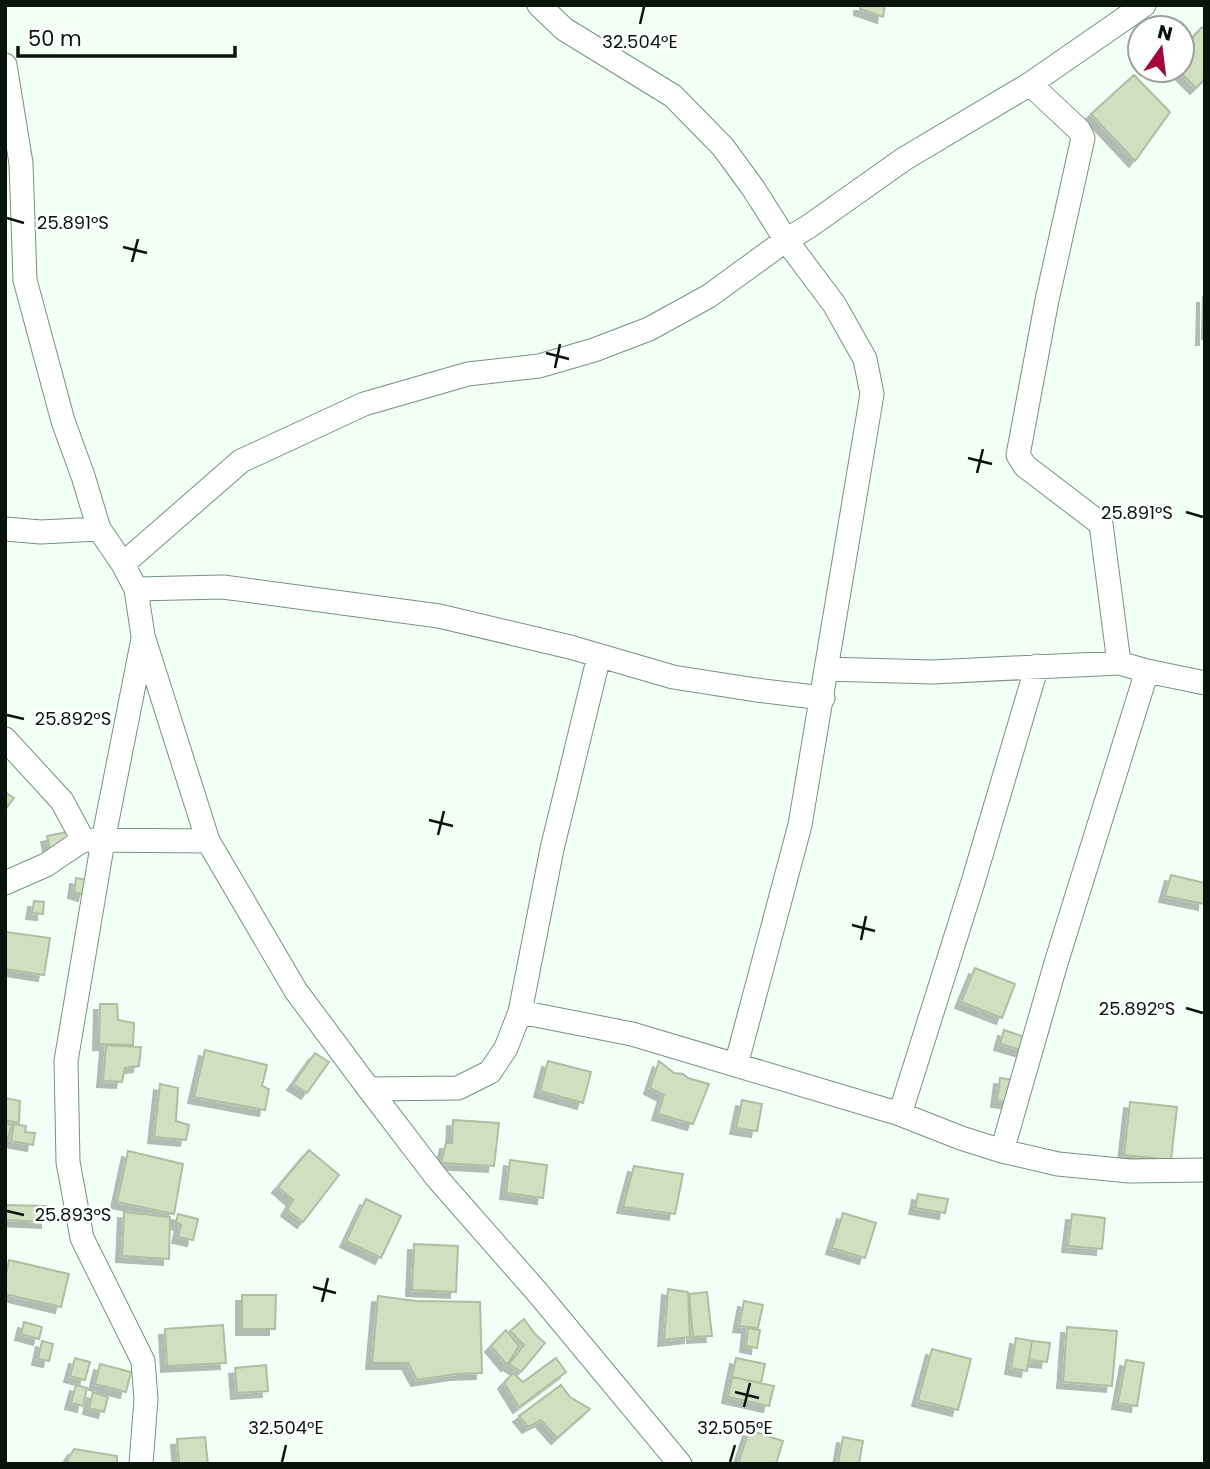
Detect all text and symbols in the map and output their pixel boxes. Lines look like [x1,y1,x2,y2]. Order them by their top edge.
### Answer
scale bar [18,14,234,58]
north arrow [1126,14,1196,84]
text: N [1155,18,1175,48]
text: 50 m [28,24,82,53]
text: 32.504°E [602,29,678,54]
text: 25.891°S [37,210,109,235]
text: 25.891°S [1101,500,1173,525]
text: 25.892°S [35,706,111,731]
text: 25.892°S [1099,996,1175,1021]
text: 25.893°S [35,1202,111,1227]
text: 32.504°E [248,1415,324,1440]
text: 32.505°E [697,1415,773,1440]

